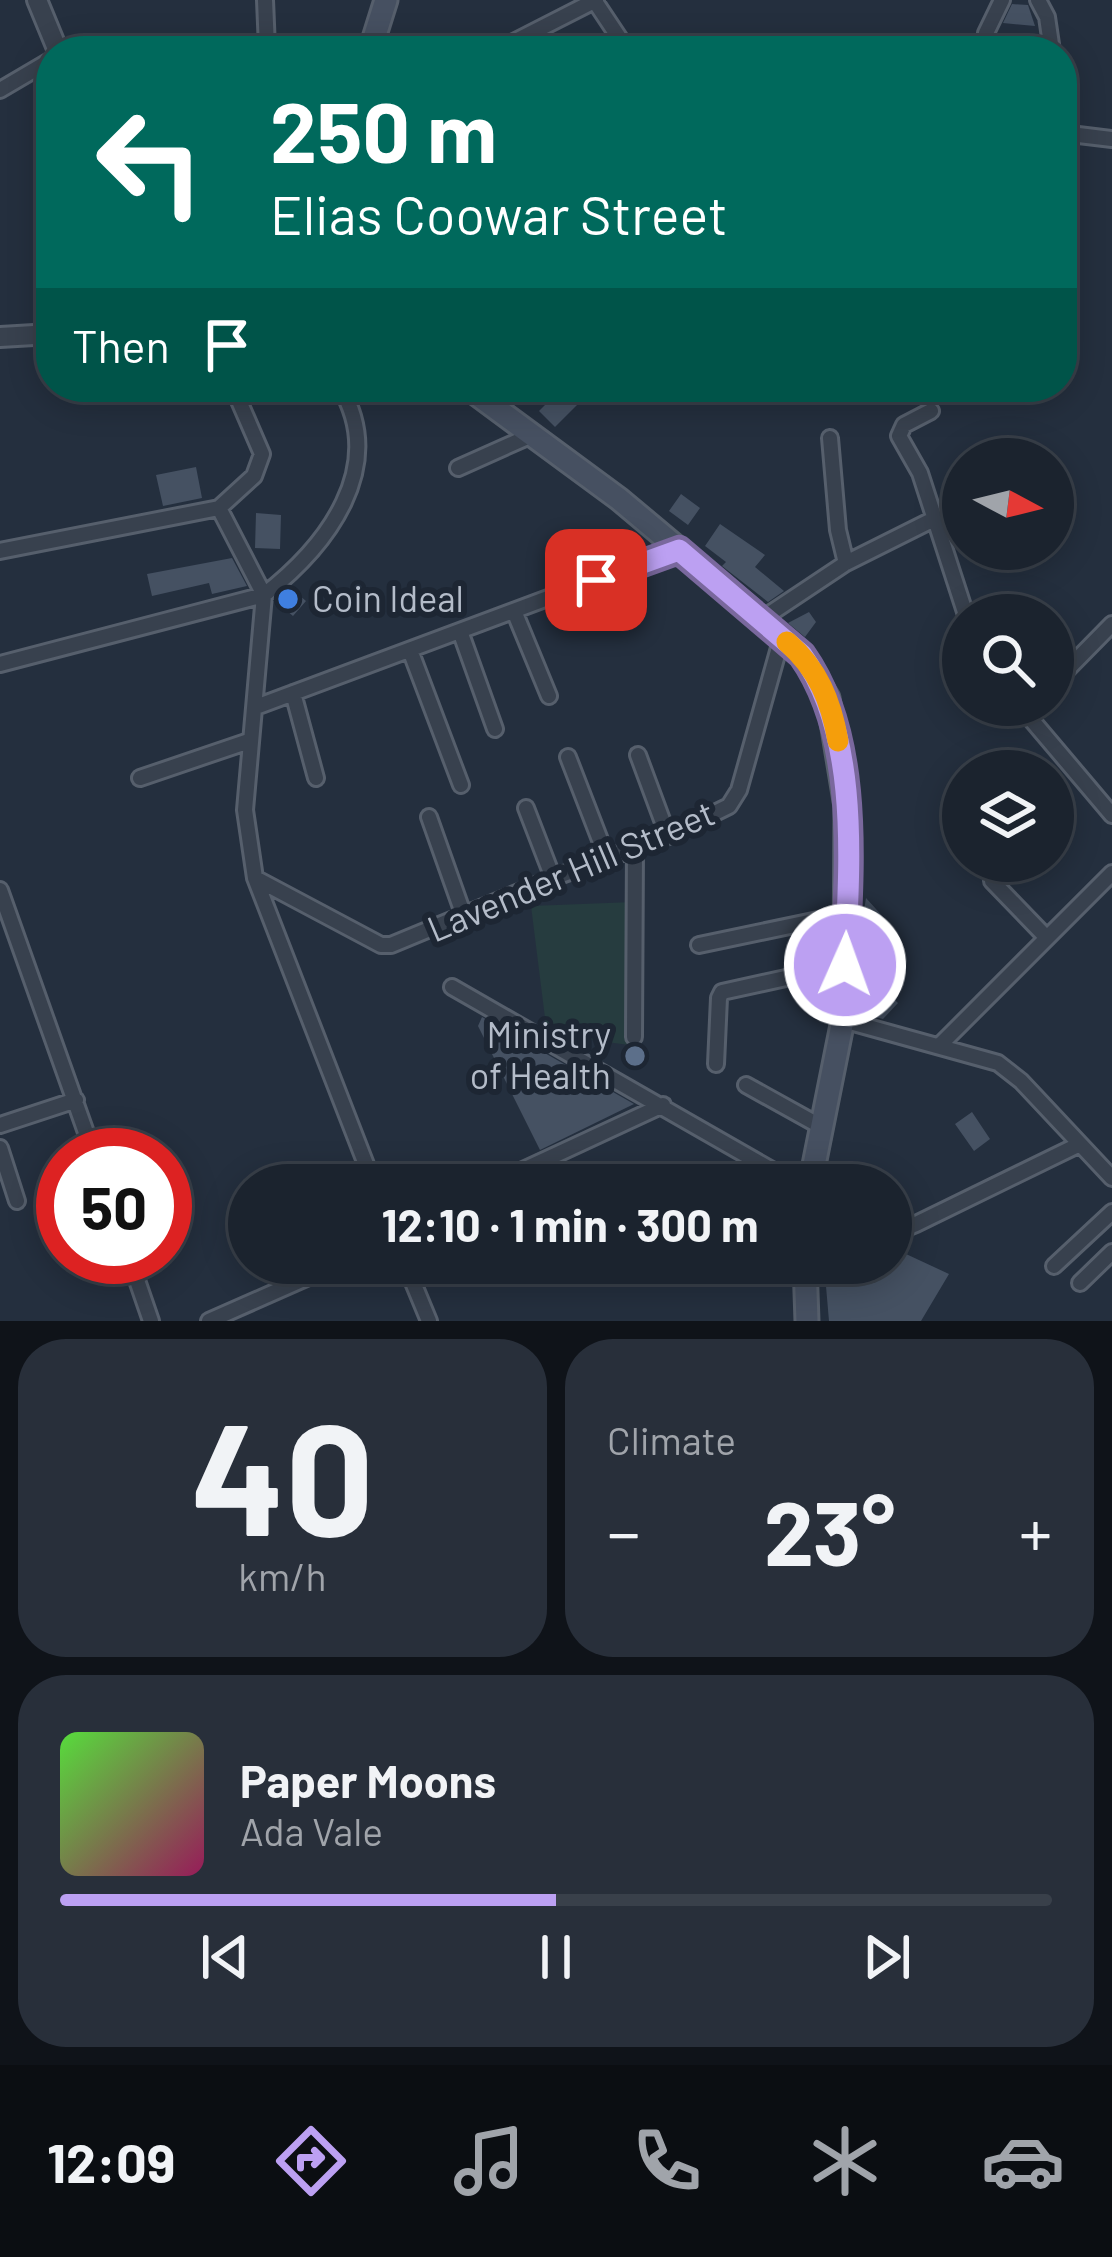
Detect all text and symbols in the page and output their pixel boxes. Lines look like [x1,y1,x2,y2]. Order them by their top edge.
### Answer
text: 250 m [270,79,497,180]
icon: left [72,84,228,240]
text: Elias Coowar Street [270,181,728,246]
icon: arrive [194,312,260,378]
text: Then [72,318,170,372]
north arrow [942,438,1074,570]
map controls [942,438,1074,882]
pin [545,529,647,631]
icon: arrive [563,547,629,613]
place label: Coin Ideal [312,576,464,619]
marker: Coin Ideal [275,586,301,612]
button: search [942,594,1074,726]
button: layers [942,750,1074,882]
street label: Lavender Hill Street [421,790,720,949]
position arrow [782,902,908,1028]
place label: Ministry of Health [470,1012,611,1096]
marker: Ministry of Health [622,1043,648,1069]
speed limit sign: 50 [36,1128,192,1284]
text: 12:10 · 1 min · 300 m [381,1197,759,1251]
text: 40 [191,1380,374,1567]
text: Climate [607,1416,736,1463]
text: 23° [764,1476,895,1584]
text: − [607,1491,640,1570]
text: + [1019,1491,1052,1570]
text: km/h [238,1552,327,1599]
text: Paper Moons [240,1753,496,1807]
text: Ada Vale [240,1807,383,1854]
icon: previous [192,1924,258,1990]
icon: pause [523,1924,589,1990]
icon: next [854,1924,920,1990]
icon: directions [269,2119,353,2203]
icon: music [447,2119,531,2203]
icon: phone [625,2119,709,2203]
icon: climate [803,2119,887,2203]
icon: car [981,2119,1065,2203]
text: 12:09 [47,2129,175,2194]

